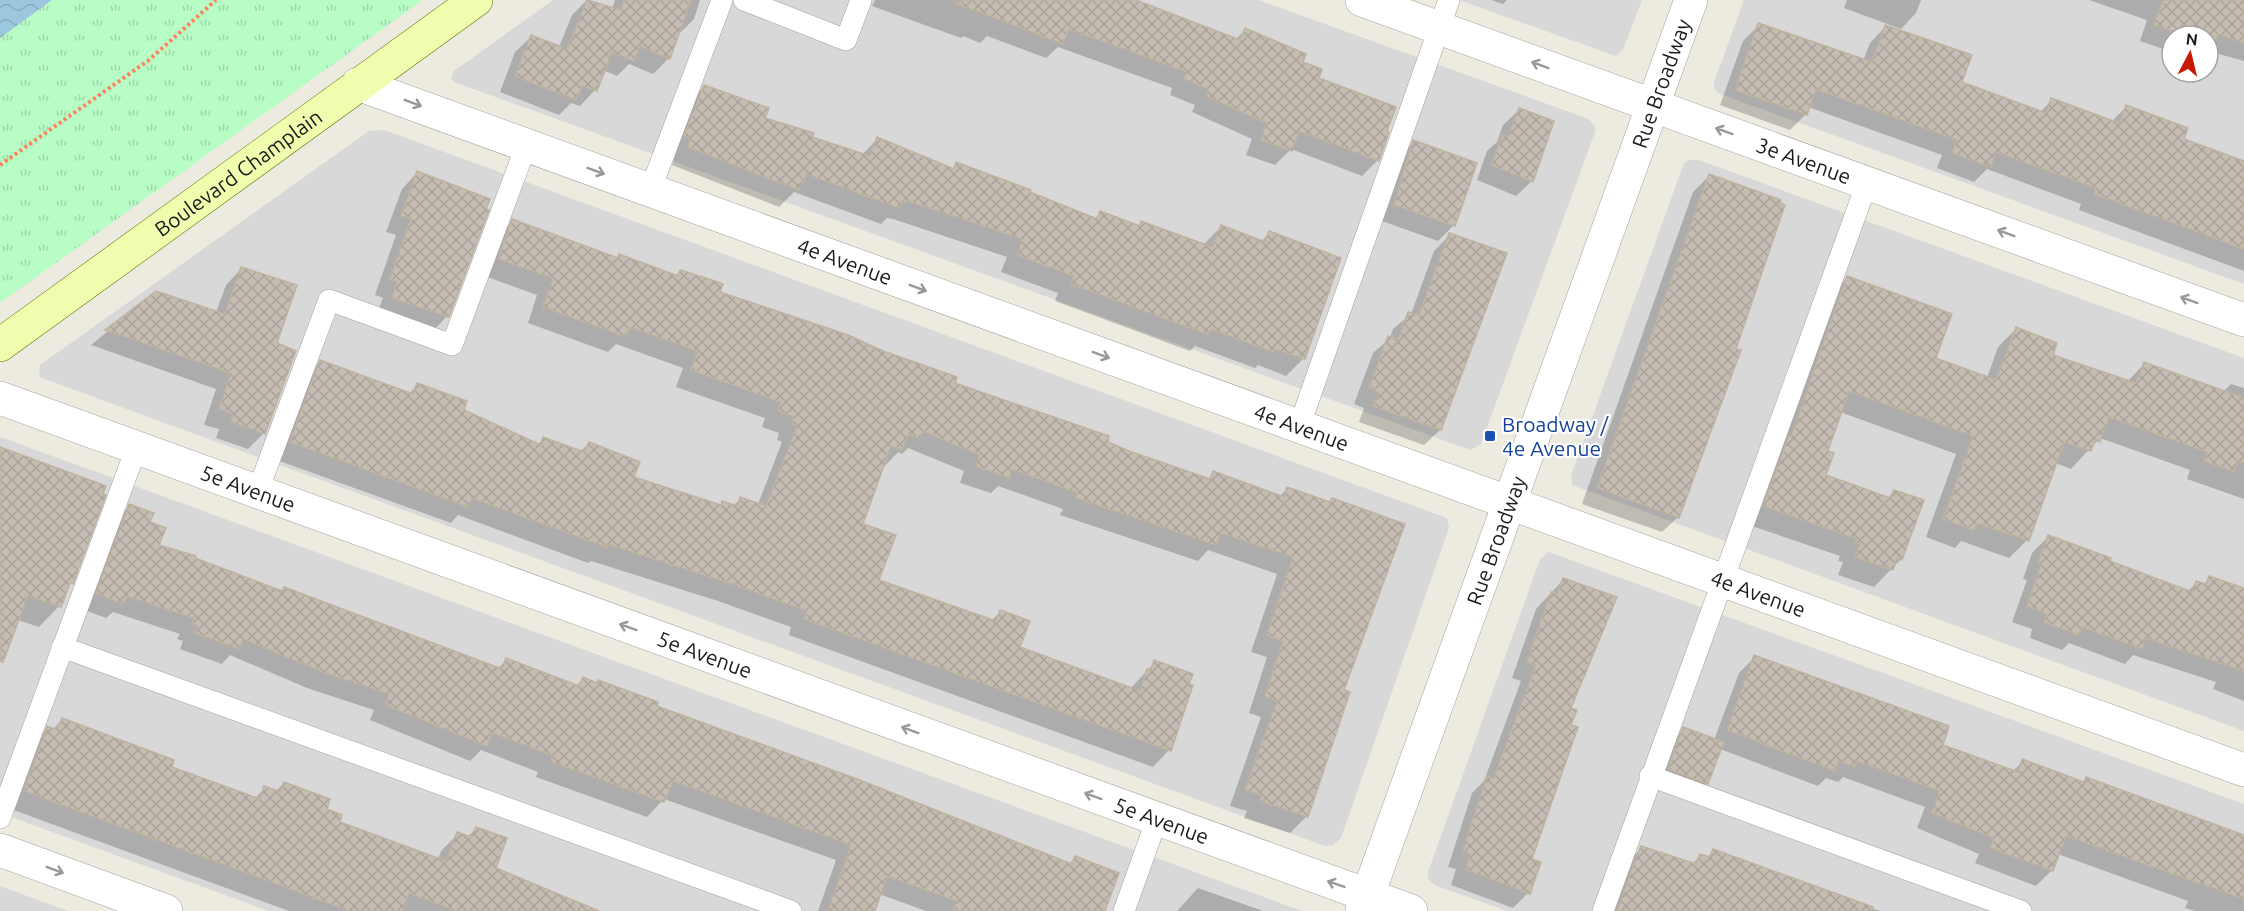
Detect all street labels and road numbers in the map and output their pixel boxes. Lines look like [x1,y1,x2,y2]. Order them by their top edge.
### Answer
street label: Rue Broadway [1627,16,1695,151]
street label: Boulevard Champlain [150,104,326,241]
street label: 3e Avenue [1753,132,1854,188]
street label: 4e Avenue [794,233,895,289]
street label: 4e Avenue [1251,399,1352,455]
street label: 5e Avenue [197,460,299,516]
street label: Rue Broadway [1462,473,1530,608]
street label: 4e Avenue [1708,565,1809,622]
street label: 5e Avenue [654,626,756,682]
street label: 5e Avenue [1111,792,1212,849]

